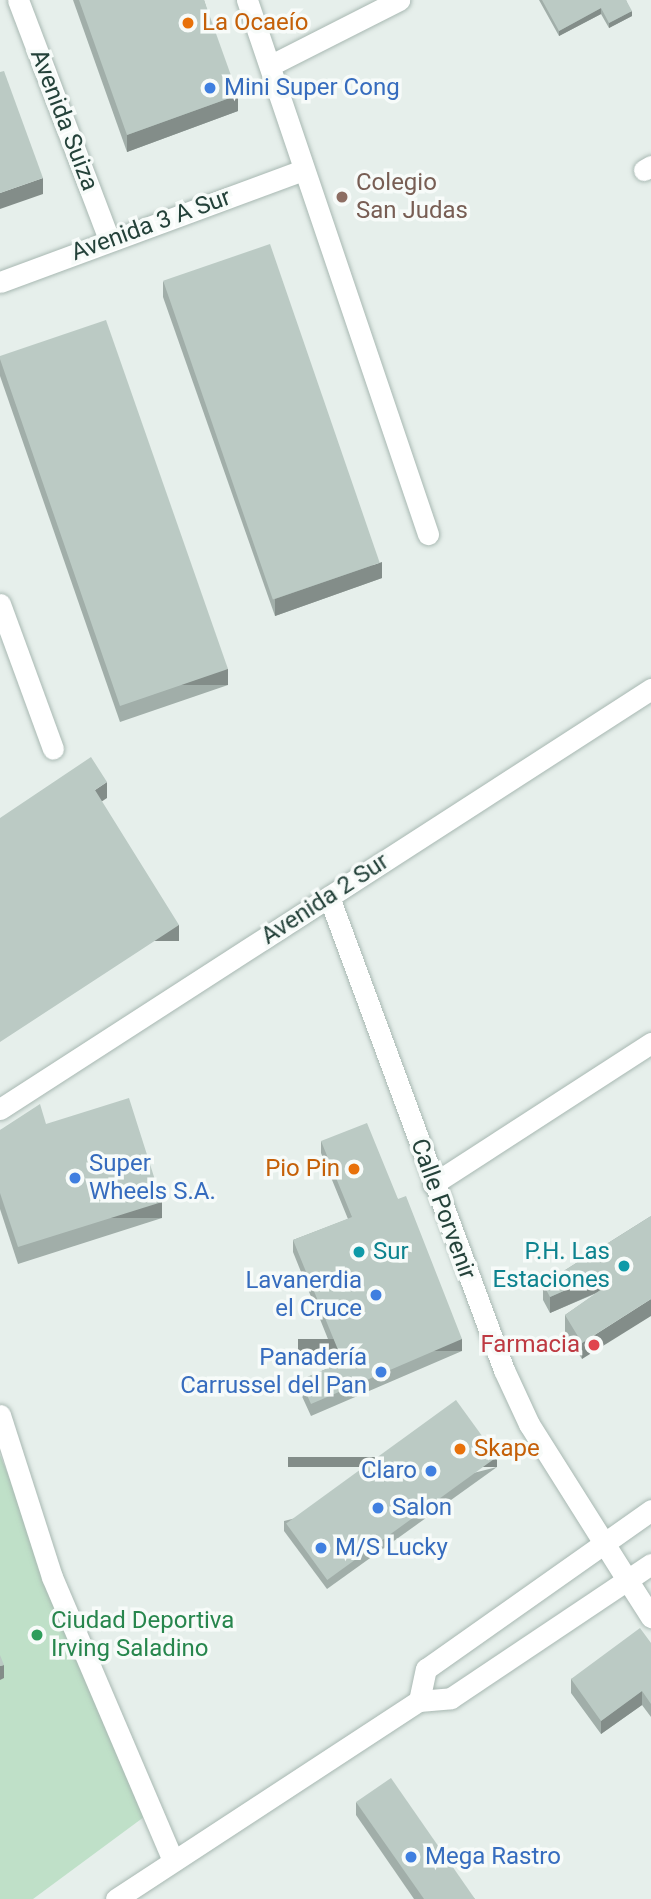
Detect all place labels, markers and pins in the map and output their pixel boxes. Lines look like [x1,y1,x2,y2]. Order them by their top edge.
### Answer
place label: La Ocaeío [202,9,308,37]
marker: La Ocaeío [180,15,196,31]
place label: Mini Super Cong [224,74,400,102]
marker: Mini Super Cong [202,80,218,96]
place label: Colegio San Judas [356,169,468,225]
marker: Colegio San Judas [334,189,350,205]
place label: Super Wheels S.A. [89,1150,216,1206]
place label: Pio Pin [265,1155,340,1183]
marker: Pio Pin [346,1161,362,1177]
marker: Super Wheels S.A. [67,1170,83,1186]
place label: Sur [373,1238,409,1266]
place label: P.H. Las Estaciones [493,1238,610,1294]
marker: Sur [351,1244,367,1260]
marker: P.H. Las Estaciones [616,1258,632,1274]
place label: Lavanerdia el Cruce [245,1267,362,1323]
marker: Lavanerdia el Cruce [368,1287,384,1303]
place label: Farmacia [480,1331,580,1359]
marker: Farmacia [586,1337,602,1353]
place label: Panadería Carrussel del Pan [180,1344,367,1400]
marker: Panadería Carrussel del Pan [373,1364,389,1380]
place label: Skape [474,1435,540,1463]
marker: Skape [452,1441,468,1457]
place label: Claro [361,1457,417,1485]
marker: Claro [423,1463,439,1479]
place label: Salon [392,1494,452,1522]
marker: Salon [370,1500,386,1516]
place label: M/S Lucky [335,1534,448,1562]
marker: M/S Lucky [313,1540,329,1556]
place label: Ciudad Deportiva Irving Saladino [51,1607,234,1663]
marker: Ciudad Deportiva Irving Saladino [29,1627,45,1643]
place label: Mega Rastro [425,1843,561,1871]
marker: Mega Rastro [403,1849,419,1865]

